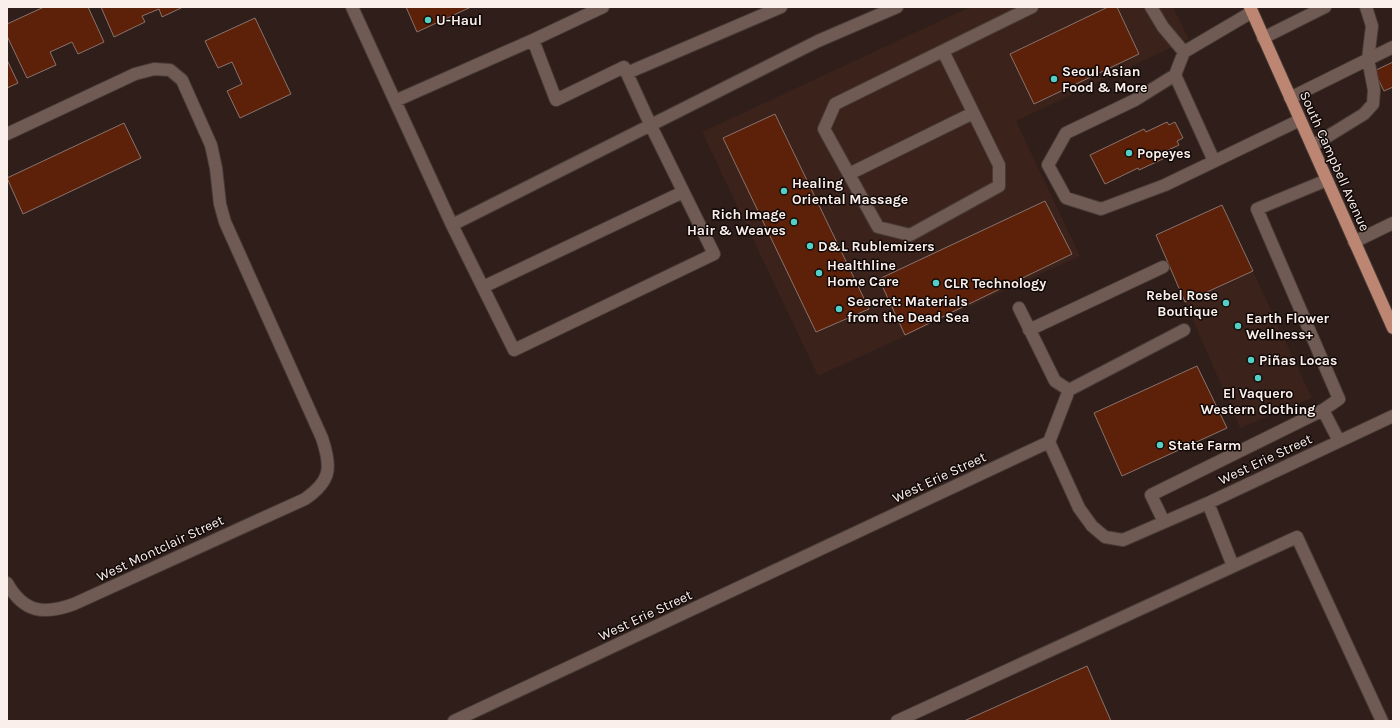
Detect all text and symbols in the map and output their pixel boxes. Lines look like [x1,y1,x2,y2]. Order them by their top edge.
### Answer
place label: U-Haul [436,12,482,29]
marker: U-Haul [423,15,433,25]
place label: Seoul Asian Food & More [1062,63,1147,96]
marker: Seoul Asian Food & More [1049,74,1059,84]
street label: South Campbell Avenue [1296,88,1373,234]
place label: Popeyes [1137,145,1191,162]
marker: Popeyes [1124,148,1134,158]
place label: Healing Oriental Massage [792,175,908,208]
marker: Healing Oriental Massage [779,186,789,196]
place label: Rich Image Hair & Weaves [687,206,786,239]
marker: Rich Image Hair & Weaves [789,217,799,227]
place label: D&L Rublemizers [818,238,935,255]
marker: D&L Rublemizers [805,241,815,251]
place label: Healthline Home Care [827,257,899,290]
marker: Healthline Home Care [814,268,824,278]
place label: CLR Technology [944,275,1046,292]
marker: CLR Technology [931,278,941,288]
place label: Rebel Rose Boutique [1146,287,1218,320]
place label: Seacret: Materials from the Dead Sea [847,293,970,326]
marker: Rebel Rose Boutique [1221,298,1231,308]
marker: Seacret: Materials from the Dead Sea [834,304,844,314]
place label: Earth Flower Wellness+ [1246,310,1330,343]
marker: Earth Flower Wellness+ [1233,321,1243,331]
place label: Piñas Locas [1259,352,1337,369]
marker: Piñas Locas [1246,355,1256,365]
marker: El Vaquero Western Clothing [1253,373,1263,383]
place label: El Vaquero Western Clothing [1201,385,1315,418]
street label: West Erie Street [1216,430,1315,489]
place label: State Farm [1168,437,1241,454]
marker: State Farm [1155,440,1165,450]
street label: West Erie Street [890,448,989,507]
street label: West Montclair Street [94,512,226,585]
street label: West Erie Street [596,586,695,645]

